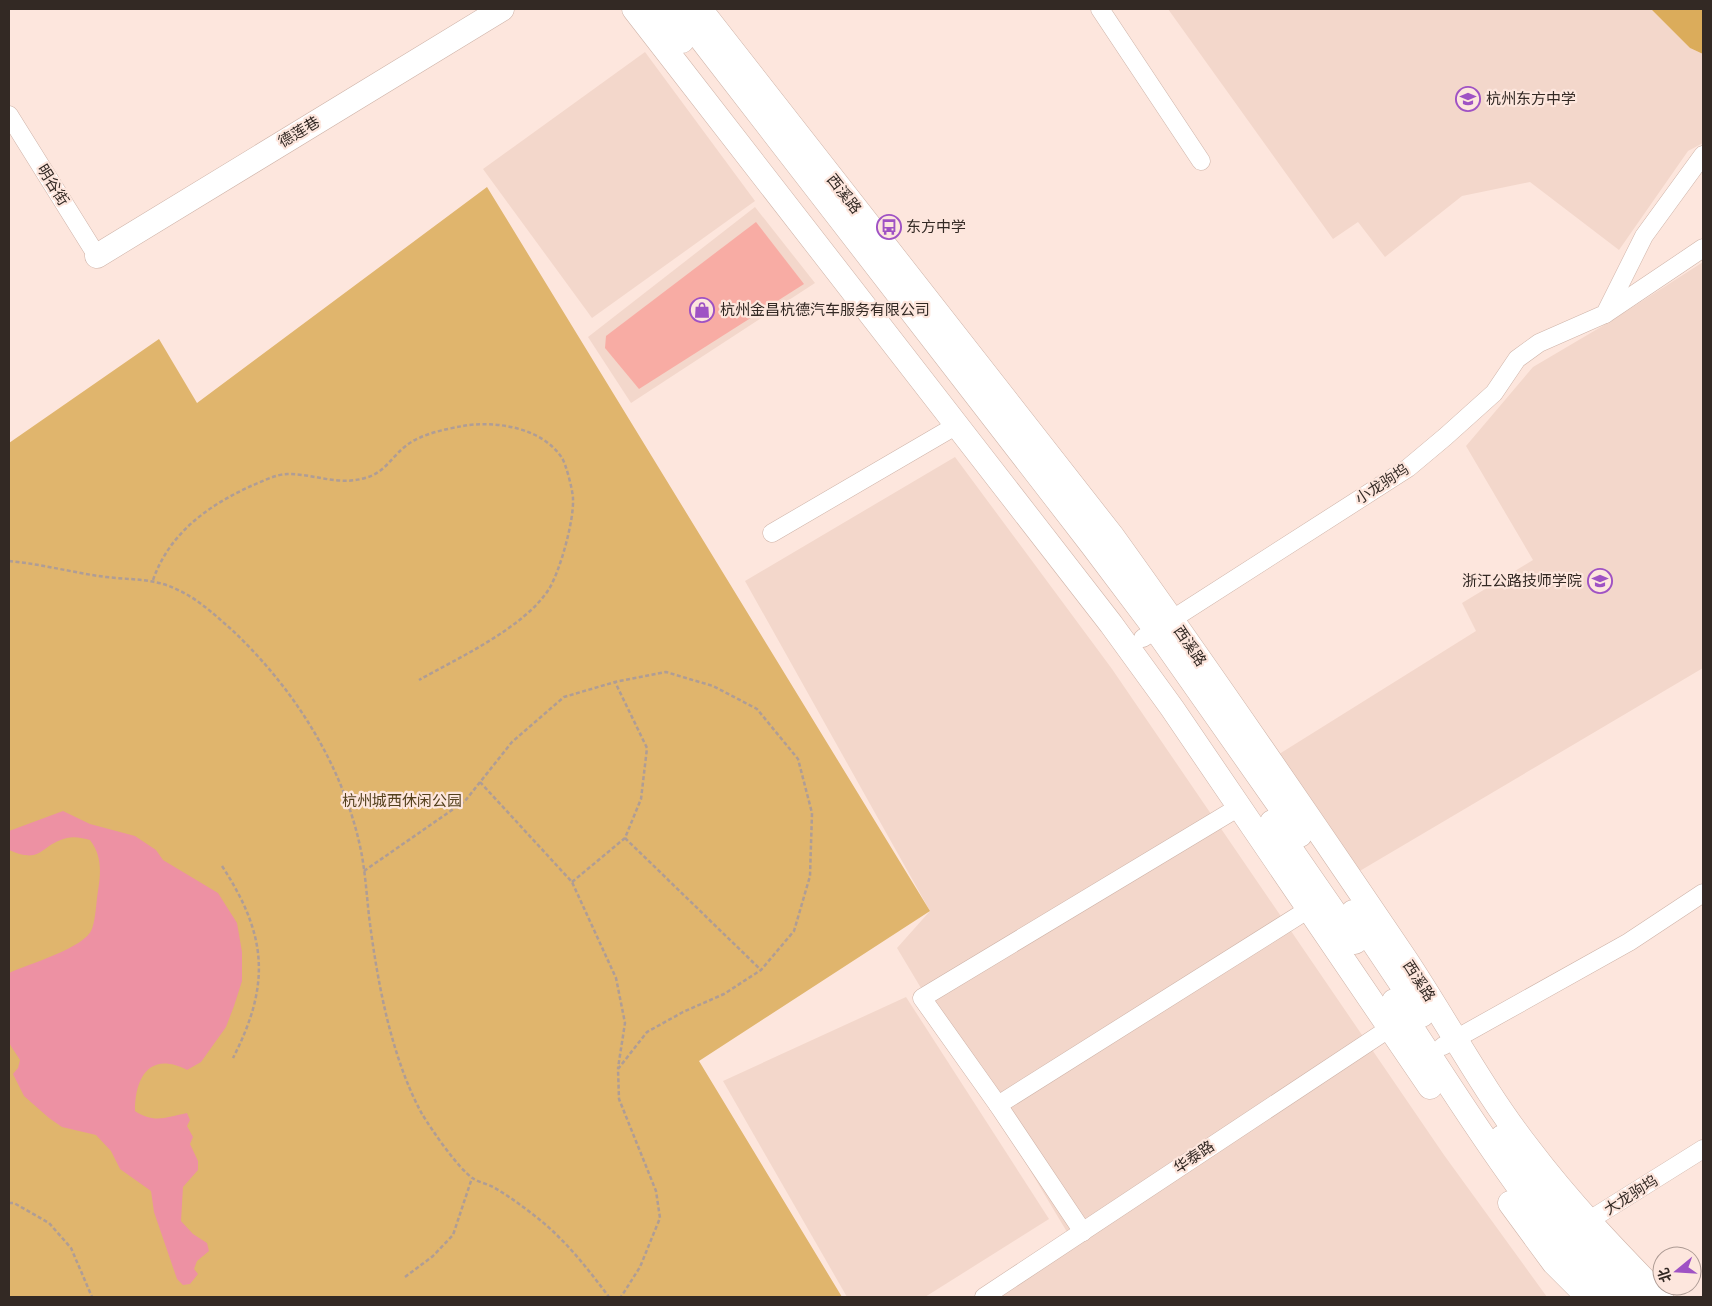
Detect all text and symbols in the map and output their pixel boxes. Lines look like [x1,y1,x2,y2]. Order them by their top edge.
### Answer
school or university icon: 杭州东方中学 [1455,86,1481,112]
place label: 杭州东方中学 [1486,88,1576,108]
street label: 德莲巷 [274,111,323,151]
street label: 明谷街 [33,160,74,209]
street label: 西溪路 [823,169,867,217]
bus stop icon: 东方中学 [876,214,902,240]
place label: 东方中学 [906,216,966,236]
shop icon: 杭州金昌杭德汽车服务有限公司 [689,297,715,323]
place label: 杭州金昌杭德汽车服务有限公司 [720,299,930,319]
street label: 小龙驹坞 [1351,458,1412,508]
school or university icon: 浙江公路技师学院 [1587,568,1613,594]
place label: 浙江公路技师学院 [1462,570,1582,590]
street label: 西溪路 [1170,621,1212,670]
park label: 杭州城西休闲公园 [342,790,462,810]
street label: 西溪路 [1399,956,1440,1005]
street label: 华泰路 [1169,1135,1218,1177]
street label: 大龙驹坞 [1600,1170,1661,1219]
north arrow [1652,1246,1702,1296]
text: 北 [1653,1266,1675,1285]

